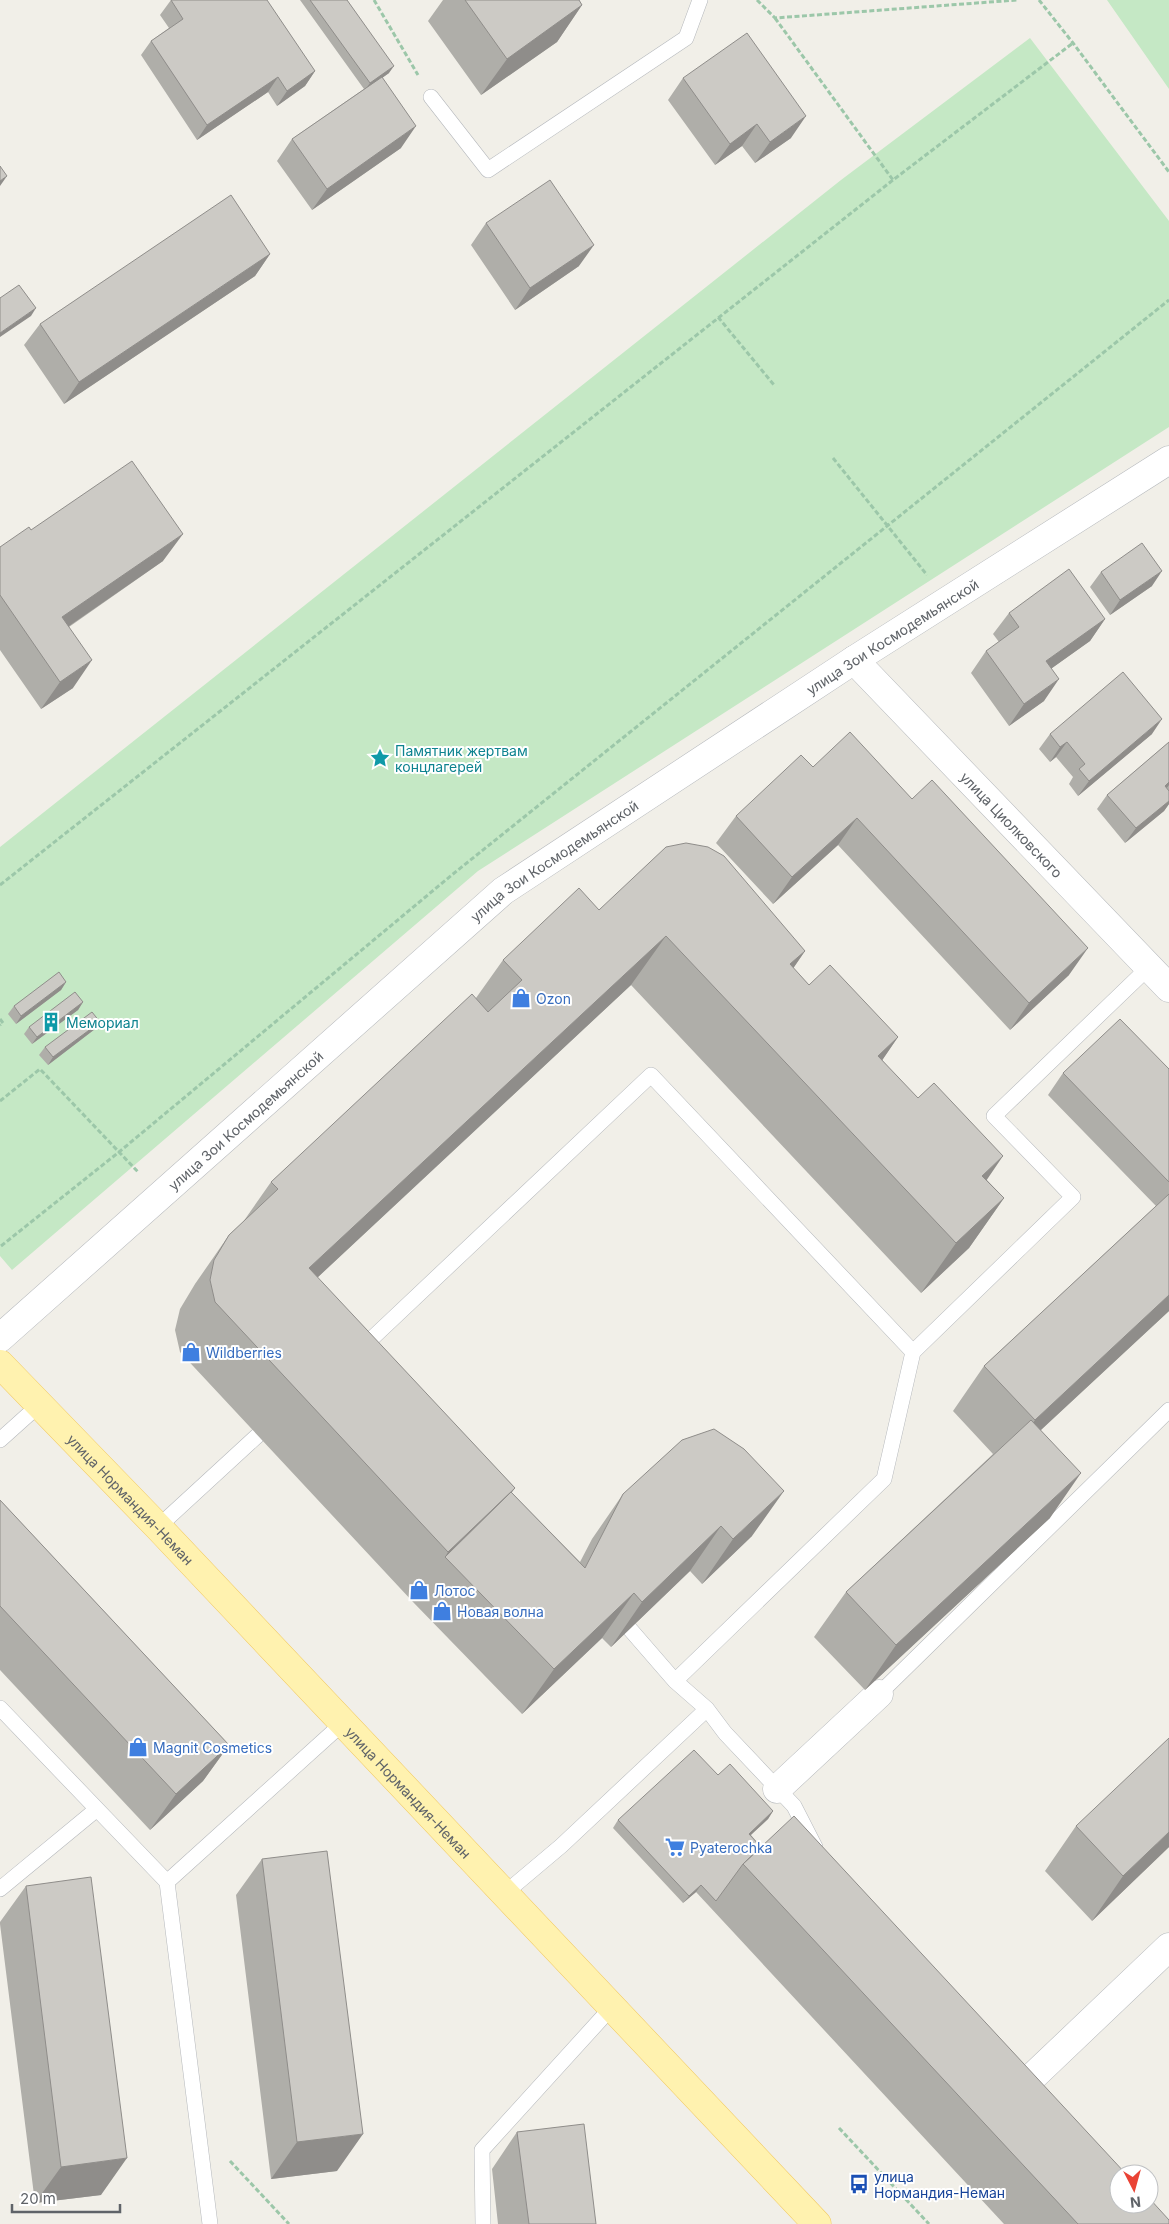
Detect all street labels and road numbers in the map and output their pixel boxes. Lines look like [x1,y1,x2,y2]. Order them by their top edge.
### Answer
street label: улица Зои Космодемьянской [803,575,981,698]
street label: улица Циолковского [957,768,1067,881]
street label: улица Зои Космодемьянской [466,796,641,925]
street label: улица Зои Космодемьянской [164,1047,326,1193]
street label: улица Нормандия-Неман [64,1430,197,1568]
street label: улица Нормандия-Неман [342,1723,475,1862]

